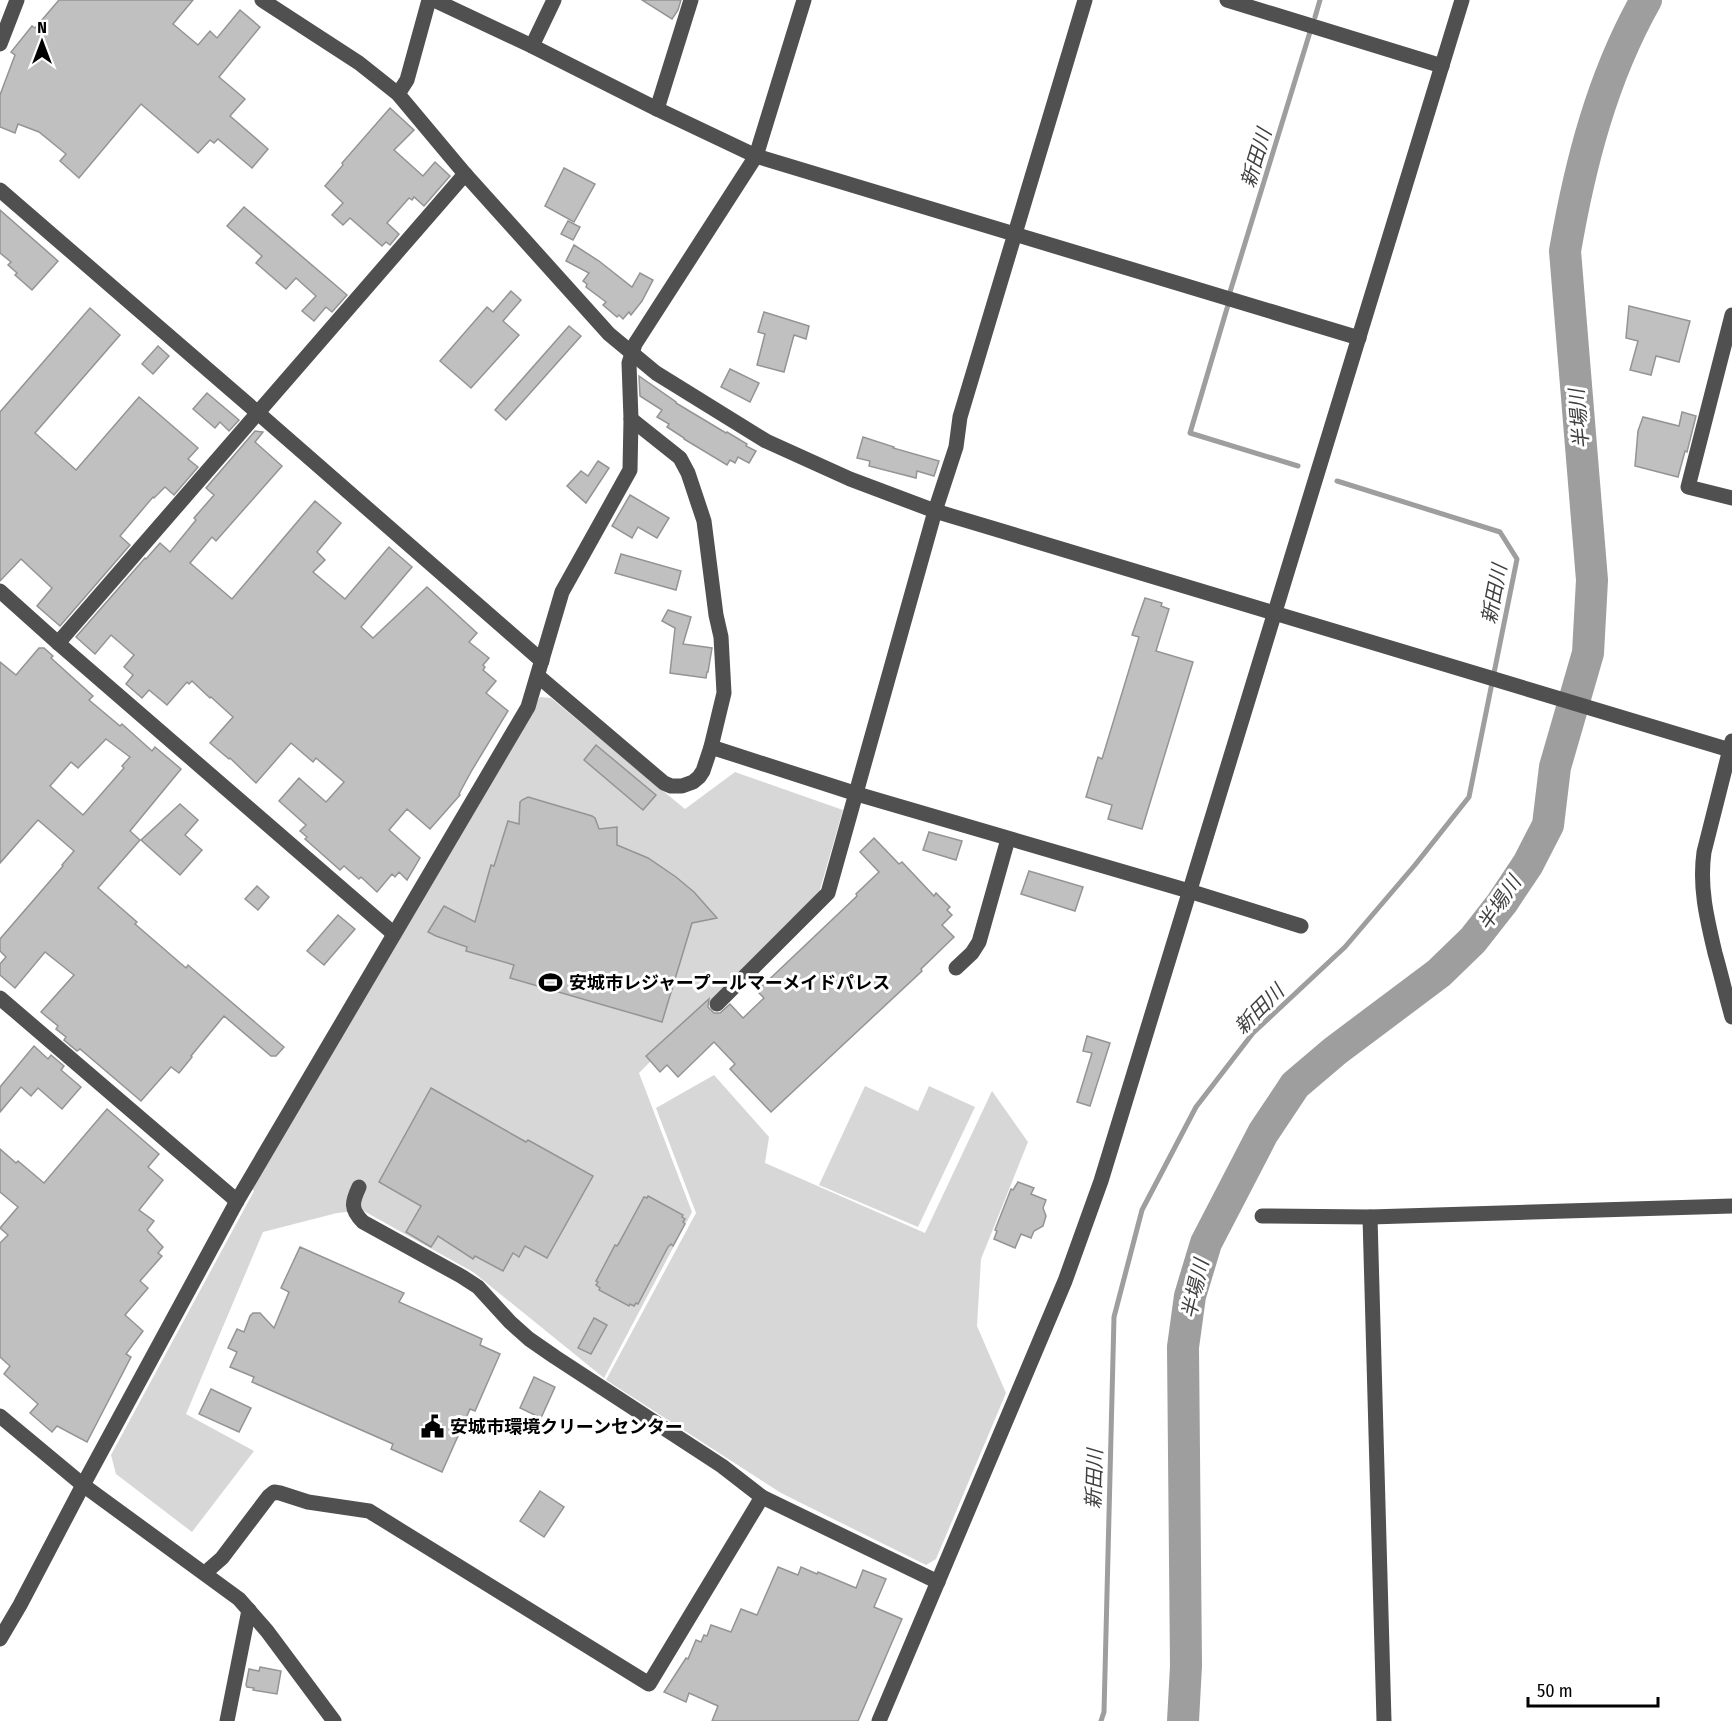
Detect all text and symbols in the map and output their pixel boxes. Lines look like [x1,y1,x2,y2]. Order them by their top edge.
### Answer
north arrow [12,12,72,72]
text: N [37,18,47,37]
water label: 新田川 [1236,124,1277,190]
water label: 半場川 [1564,386,1594,450]
water label: 新田川 [1476,560,1512,626]
water label: 半場川 [1472,870,1527,935]
sports icon: 安城市レジャープールマーメイドパレス [538,970,564,996]
place label: 安城市レジャープールマーメイドパレス [569,972,890,994]
water label: 新田川 [1229,978,1290,1039]
water label: 半場川 [1177,1255,1214,1321]
public building icon: 安城市環境クリーンセンター [419,1414,445,1440]
place label: 安城市環境クリーンセンター [450,1416,683,1438]
water label: 新田川 [1081,1447,1107,1509]
scale bar [1528,1670,1658,1708]
text: 50 m [1537,1680,1573,1702]

